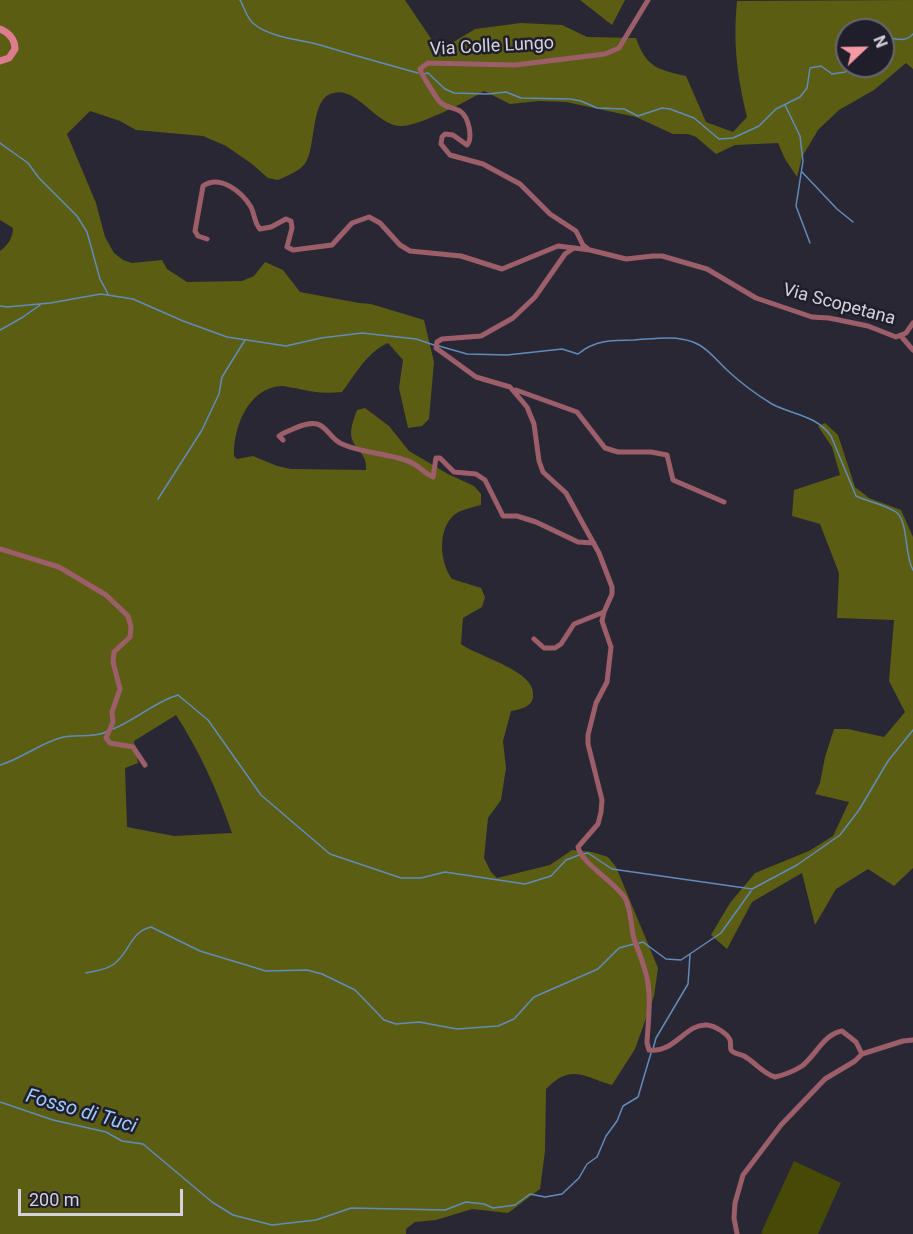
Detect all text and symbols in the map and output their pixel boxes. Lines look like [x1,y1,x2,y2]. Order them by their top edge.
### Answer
north arrow [835,18,895,78]
street label: Via Colle Lungo [429,33,555,61]
text: N [869,33,891,51]
street label: Via Scopetana [780,280,898,330]
water label: Fosso di Tuci [23,1085,139,1139]
scale bar [21,1177,186,1215]
text: 200 m [29,1189,80,1210]

